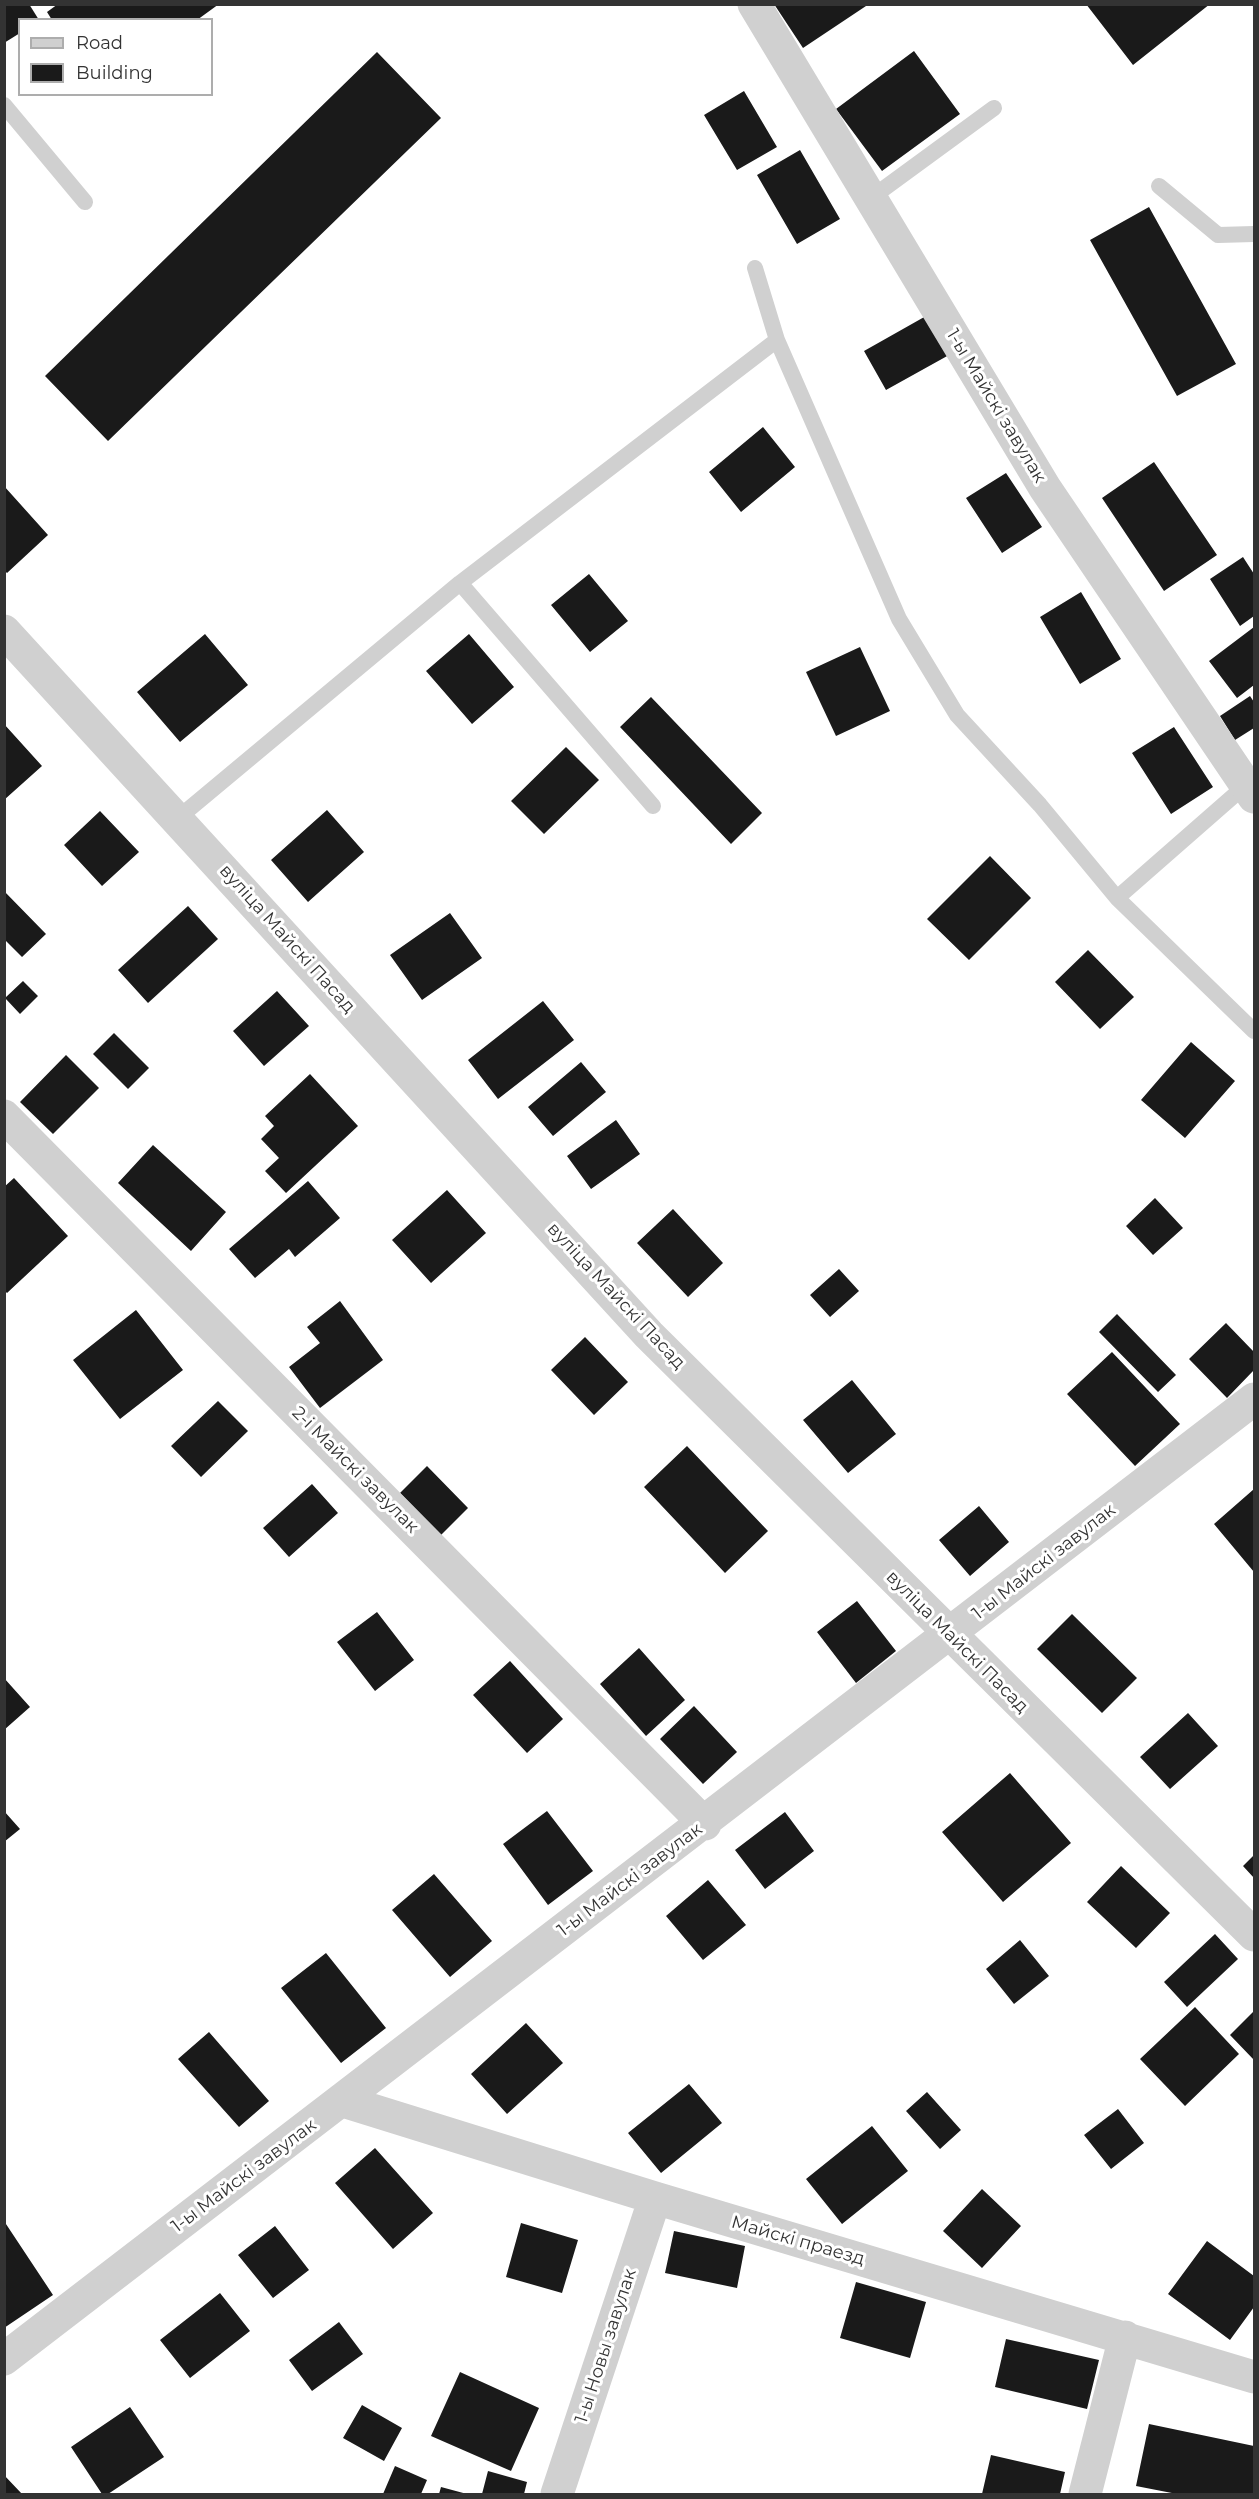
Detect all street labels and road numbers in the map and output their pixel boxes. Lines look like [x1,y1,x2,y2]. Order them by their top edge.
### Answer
street label: 1-ы Майскі завулак [942,325,1050,487]
street label: вуліца Майскі Пасад [215,860,359,1018]
street label: вуліца Майскі Пасад [542,1218,690,1374]
street label: 2-і Майскі завулак [287,1402,423,1538]
street label: 1-ы Майскі завулак [968,1499,1120,1625]
street label: вуліца Майскі Пасад [881,1566,1033,1718]
street label: 1-ы Майскі завулак [553,1819,707,1941]
street label: 1-ы Майскі завулак [167,2115,321,2237]
street label: Майскі праезд [729,2212,867,2270]
street label: 1-ы Новы завулак [571,2266,641,2426]

